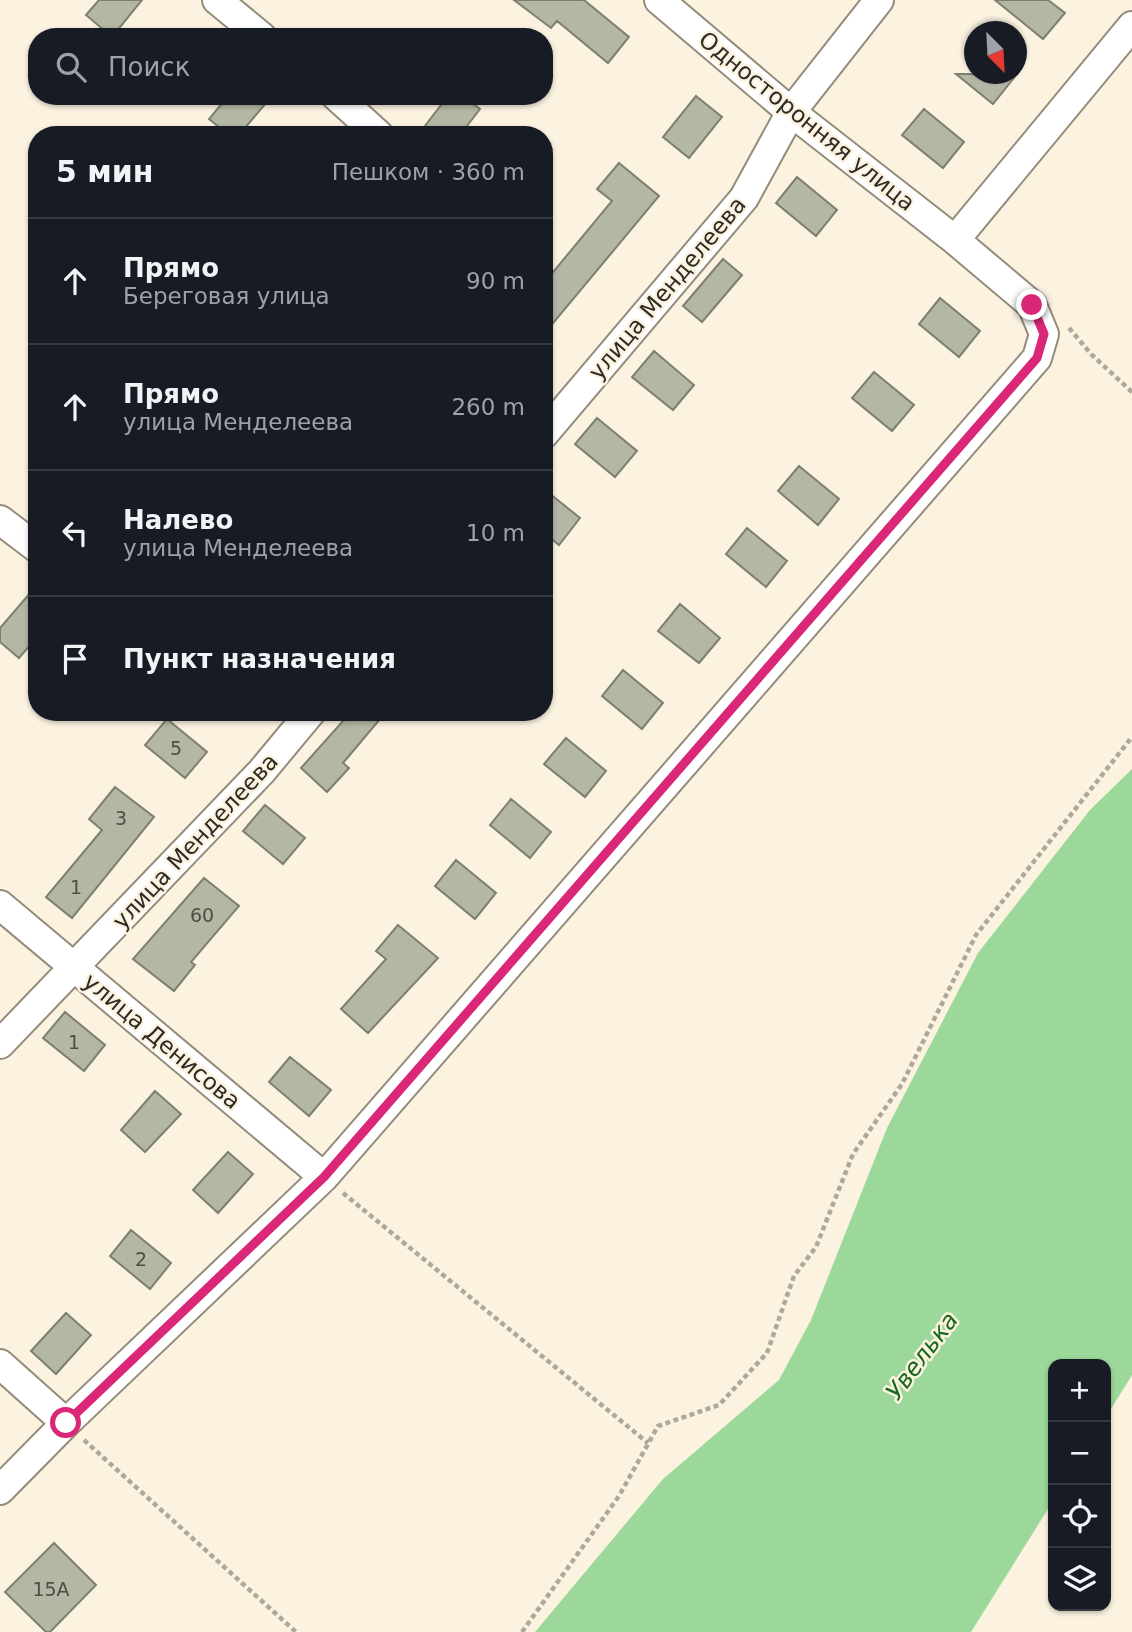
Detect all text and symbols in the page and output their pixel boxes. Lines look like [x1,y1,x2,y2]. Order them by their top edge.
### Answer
north arrow [964,21,1027,84]
street label: Односторонняя улица [694,26,920,216]
search box [28,28,553,105]
icon: search [52,48,90,86]
text: Поиск [108,52,190,82]
text: 5 мин [56,154,154,189]
text: Пешком · 360 m [332,159,525,185]
street label: улица Менделеева [583,192,751,384]
text: Прямо [123,253,219,283]
icon: ahead [56,262,94,300]
text: 90 m [466,268,525,294]
text: Береговая улица [123,283,330,309]
route end [1016,289,1047,320]
text: Прямо [123,379,219,409]
icon: ahead [56,388,94,426]
text: 260 m [451,394,525,420]
text: улица Менделеева [123,409,353,435]
text: Налево [123,505,233,535]
icon: left [56,514,94,552]
text: 10 m [466,520,525,546]
text: улица Менделеева [123,535,353,561]
icon: arrive [56,640,94,678]
text: Пункт назначения [123,644,396,674]
house number: 5 [170,737,182,759]
street label: улица Менделеева [107,748,283,934]
house number: 3 [115,807,127,829]
house number: 1 [70,876,82,898]
house number: 60 [190,904,214,926]
street label: улица Денисова [78,968,246,1114]
house number: 1 [68,1031,80,1053]
house number: 2 [135,1248,147,1270]
water label: Увелька [880,1307,964,1405]
map controls [1048,1359,1111,1611]
button: + [1048,1359,1111,1422]
route start [50,1407,81,1438]
button: − [1048,1422,1111,1485]
button: locate [1048,1485,1111,1548]
button: layers [1048,1548,1111,1611]
house number: 15А [32,1578,70,1600]

